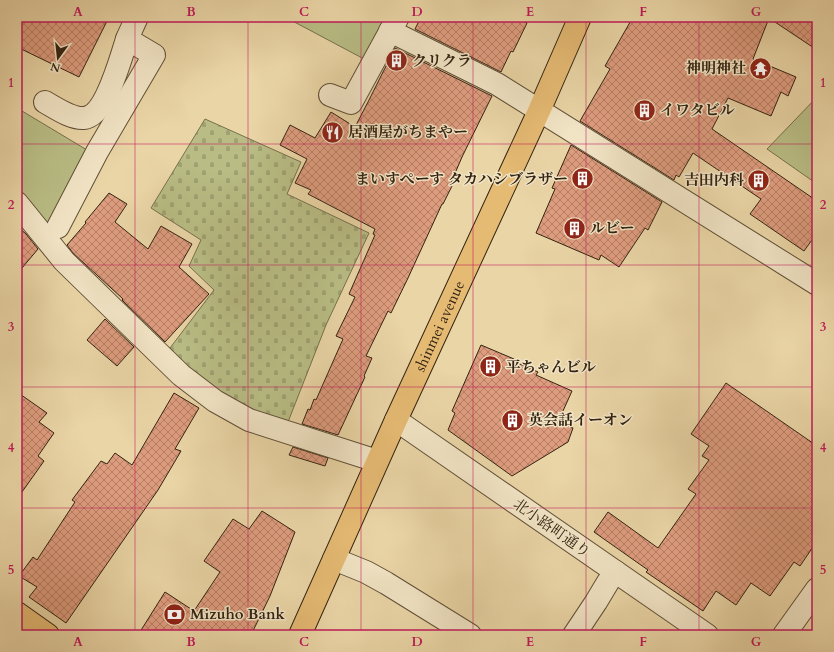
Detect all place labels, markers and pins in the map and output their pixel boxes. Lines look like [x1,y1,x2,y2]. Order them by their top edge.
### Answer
building icon: クリクラ [384,48,410,74]
place label: クリクラ [412,51,472,71]
temple icon: 神明神社 [748,55,774,81]
place label: 神明神社 [686,58,746,78]
building icon: イワタビル [632,97,658,123]
place label: イワタビル [660,100,735,120]
restaurant icon: 居酒屋がちまやー [319,119,345,145]
place label: 居酒屋がちまやー [348,122,468,142]
building icon: まいすぺーす タカハシブラザー [570,166,596,192]
building icon: 吉田内科 [746,167,772,193]
place label: まいすぺーす タカハシブラザー [355,169,568,189]
place label: 吉田内科 [684,170,744,190]
building icon: ルビー [562,215,588,241]
place label: ルビー [590,218,634,238]
building icon: 平ちゃんビル [478,354,504,380]
place label: 平ちゃんビル [506,357,596,377]
building icon: 英会話イーオン [500,407,526,433]
place label: 英会話イーオン [528,410,633,430]
bank icon: Mizuho Bank [162,601,188,627]
place label: Mizuho Bank [190,604,286,624]

